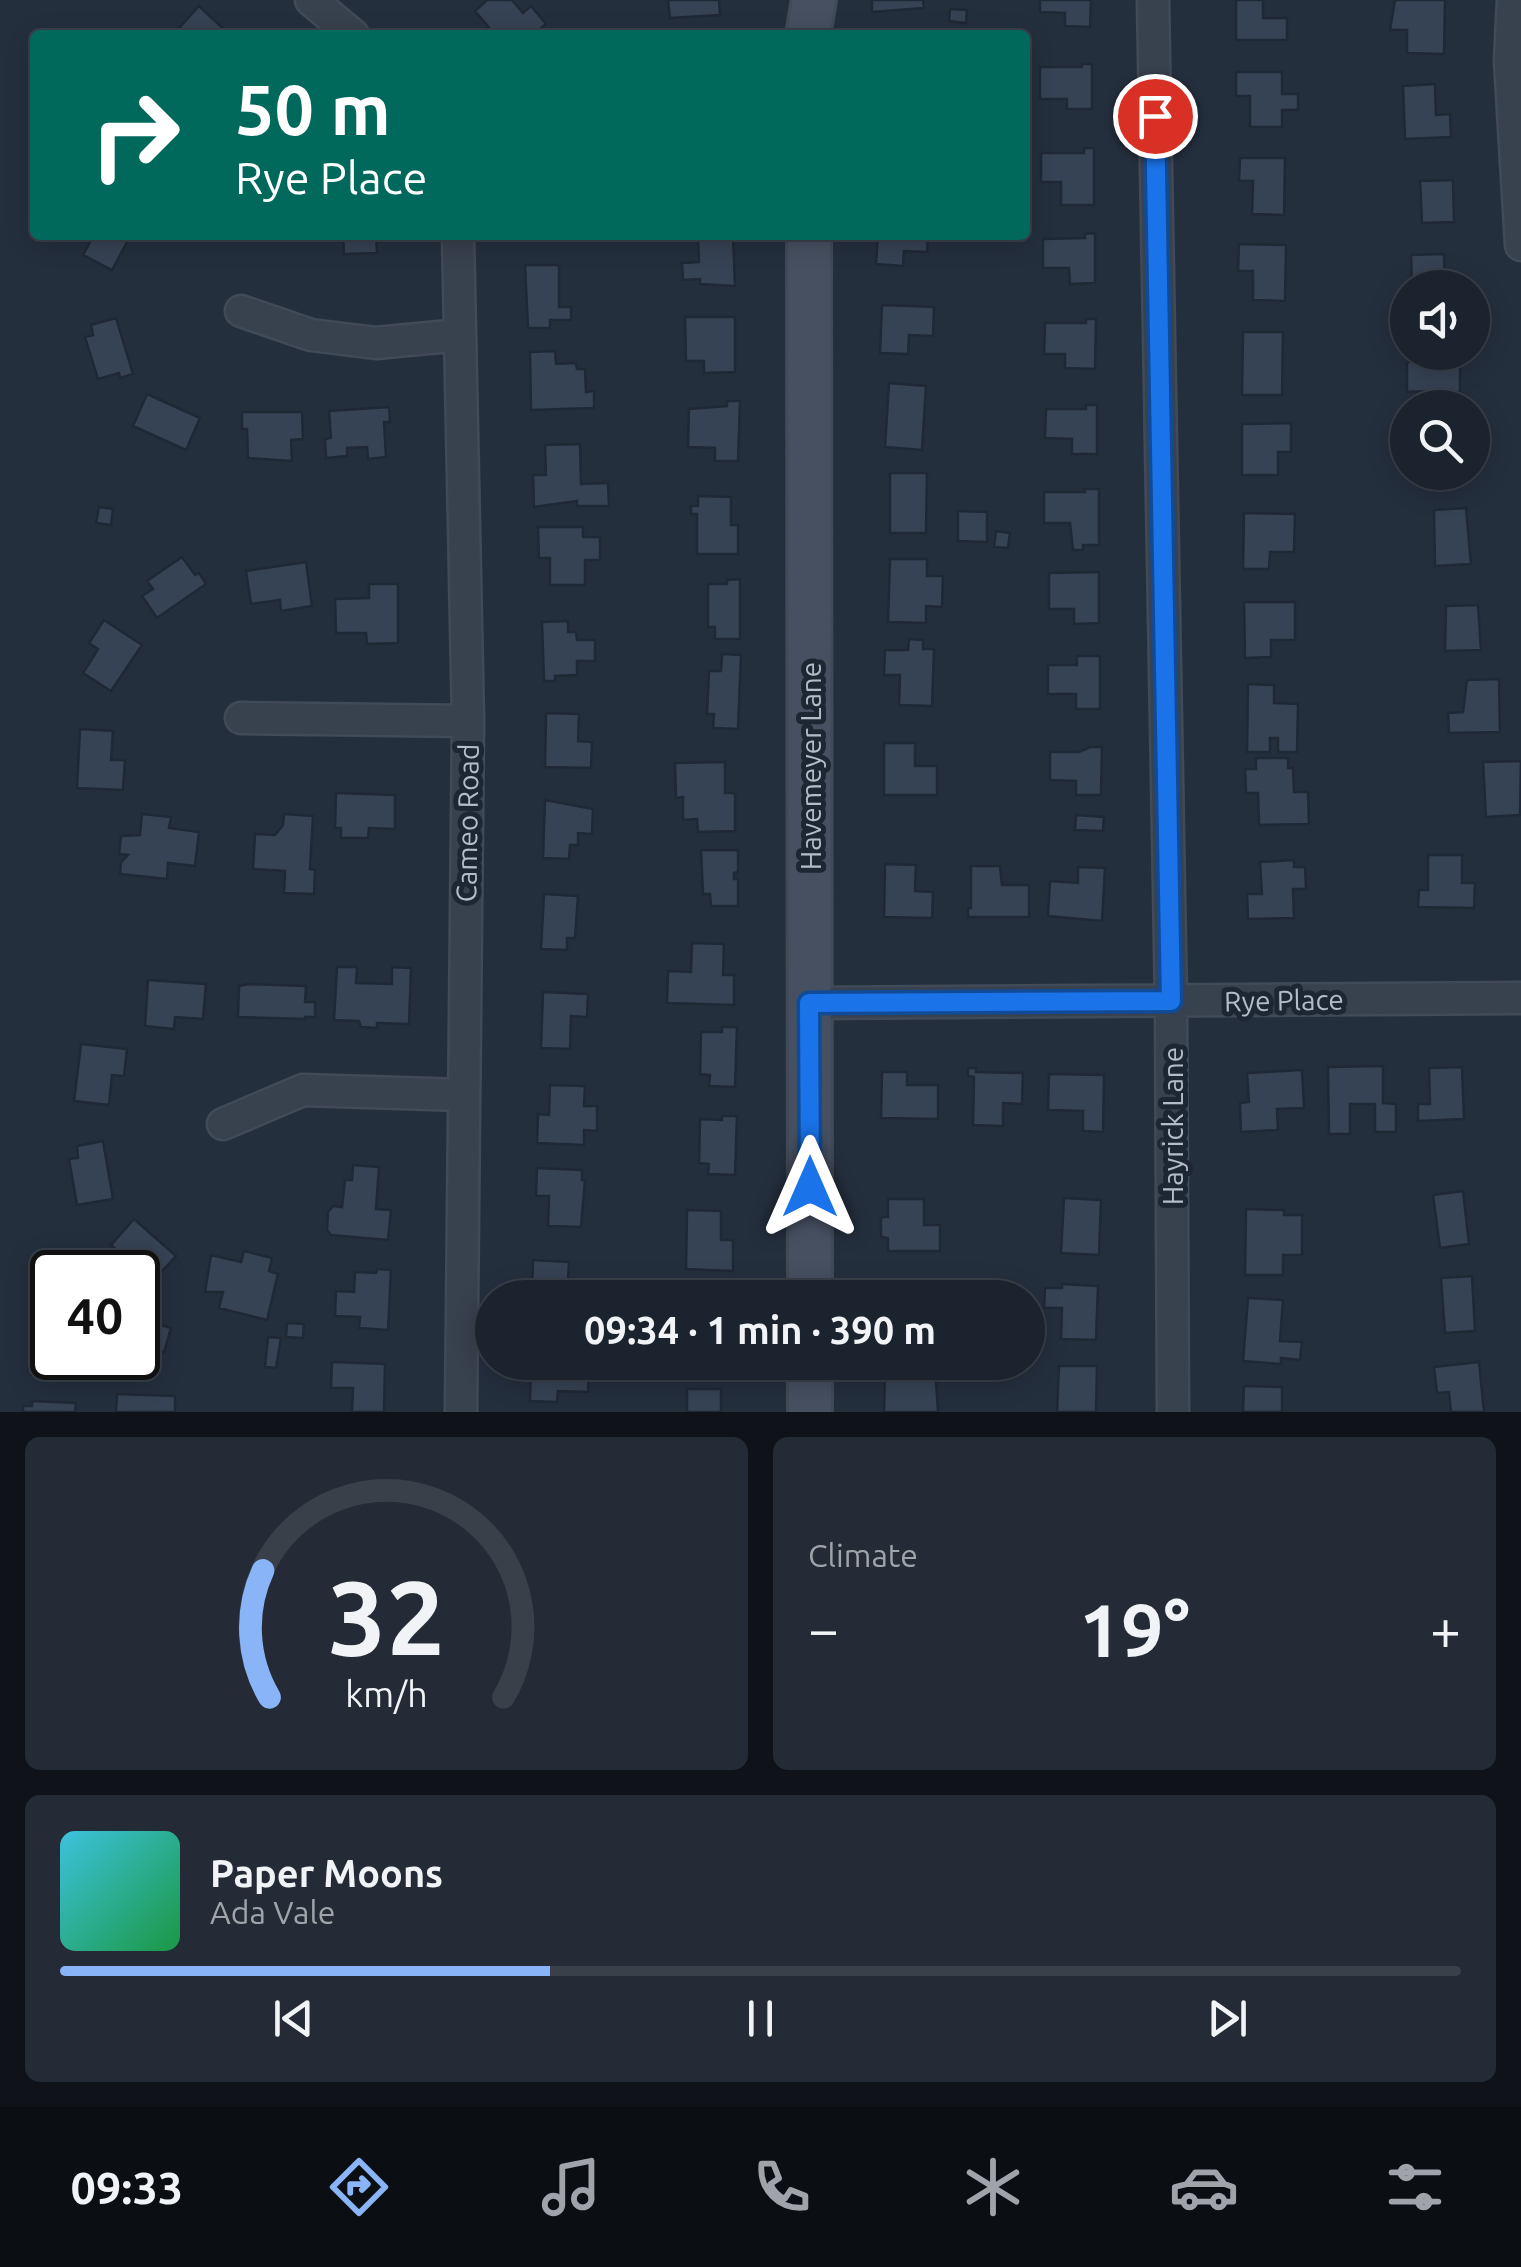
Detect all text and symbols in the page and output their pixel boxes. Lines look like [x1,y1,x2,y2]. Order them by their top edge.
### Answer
icon: right [70,70,200,200]
text: 50 m [235,70,391,148]
pin [1113,74,1198,159]
icon: arrive [1128,89,1183,144]
text: Rye Place [235,152,427,203]
map controls [1390,270,1490,490]
button: sound [1390,270,1490,370]
button: search [1390,390,1490,490]
street label: Havemeyer Lane [795,662,826,870]
street label: Cameo Road [450,743,484,903]
street label: Rye Place [1224,983,1344,1017]
street label: Hayrick Lane [1157,1047,1188,1205]
position arrow [758,1135,862,1239]
speed limit sign: 40 [30,1250,160,1380]
text: 09:34 · 1 min · 390 m [584,1309,936,1351]
text: Climate [808,1537,918,1573]
text: 32 [328,1558,445,1675]
text: 19° [1079,1587,1190,1671]
text: − [808,1598,839,1659]
text: + [1430,1598,1461,1659]
text: km/h [345,1674,428,1714]
text: Paper Moons [210,1852,443,1894]
text: Ada Vale [210,1894,336,1930]
icon: previous [266,1991,321,2046]
icon: pause [733,1991,788,2046]
icon: next [1200,1991,1255,2046]
icon: directions [324,2152,394,2222]
icon: music [536,2152,606,2222]
icon: phone [747,2152,817,2222]
icon: climate [958,2152,1028,2222]
icon: car [1169,2152,1239,2222]
icon: filters [1380,2152,1450,2222]
text: 09:33 [71,2162,183,2213]

